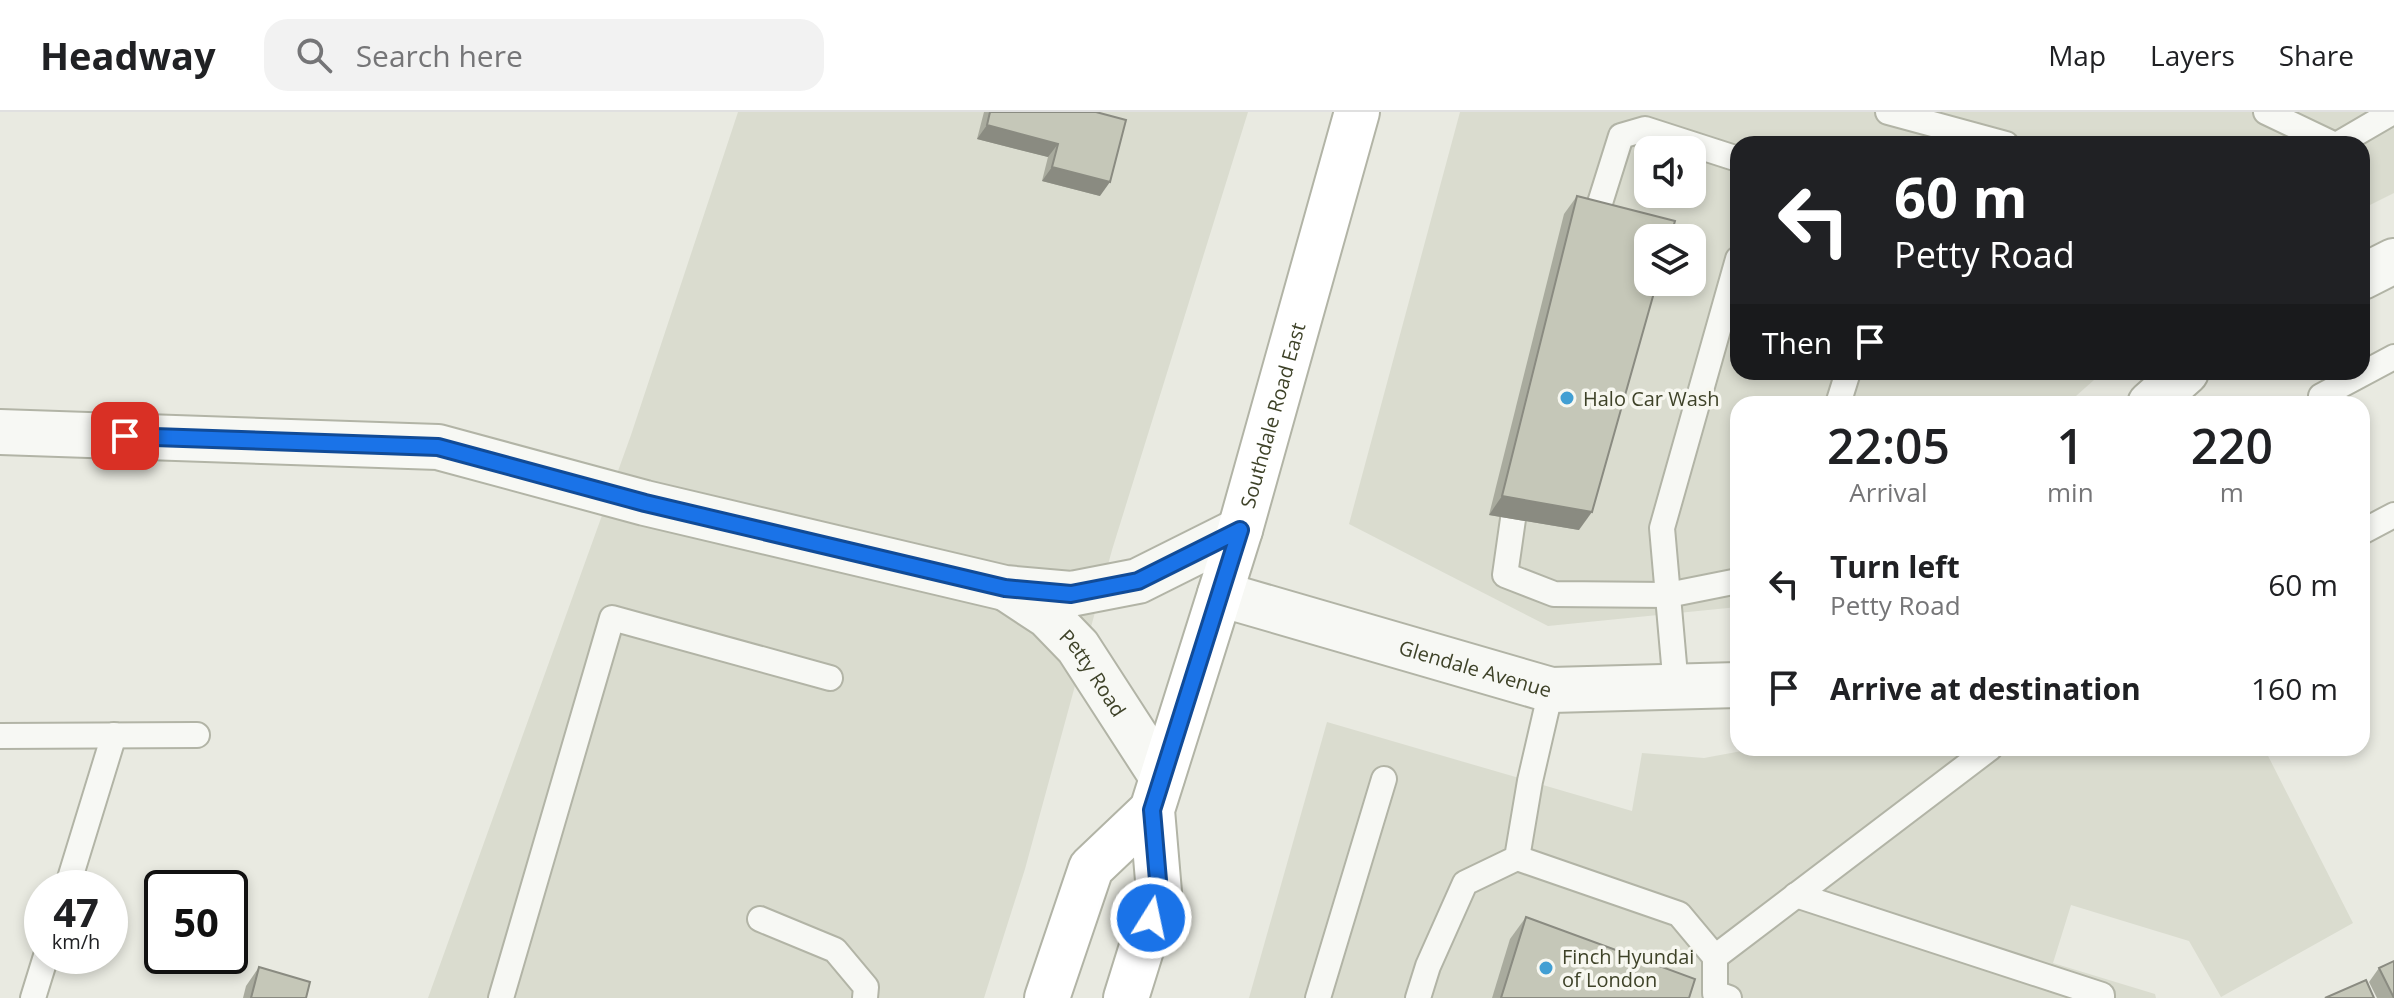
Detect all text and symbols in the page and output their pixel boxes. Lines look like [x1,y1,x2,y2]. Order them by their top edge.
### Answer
search box [264,19,824,91]
text: Headway [40,29,216,81]
icon: search [292,33,336,77]
text: Search here [356,35,523,76]
text: Map [2048,36,2106,74]
text: Layers [2150,36,2235,74]
text: Share [2279,36,2354,74]
map controls [1634,136,1706,296]
button: sound [1634,136,1706,208]
text: 60 m [1894,158,2028,234]
icon: left [1762,168,1866,272]
button: layers [1634,224,1706,296]
text: Petty Road [1894,230,2075,279]
street label: Southdale Road East [1233,319,1311,511]
icon: arrive [1848,320,1892,364]
text: Then [1762,322,1832,363]
place label: Halo Car Wash [1583,385,1720,412]
marker: Halo Car Wash [1558,389,1576,407]
pin [91,402,159,470]
text: 22:05 [1827,413,1950,478]
text: 1 [2057,413,2084,478]
text: 220 [2191,413,2273,478]
icon: arrive [103,414,147,458]
text: Arrival [1849,474,1928,510]
text: min [2047,474,2094,510]
text: m [2220,474,2244,510]
text: Turn left [1830,546,1960,587]
icon: left [1762,562,1806,606]
text: 60 m [2268,564,2338,605]
text: Petty Road [1830,587,1961,623]
street label: Petty Road [1054,623,1133,722]
street label: Glendale Avenue [1396,633,1555,703]
icon: arrive [1762,666,1806,710]
text: Arrive at destination [1830,668,2141,709]
text: 160 m [2251,668,2338,709]
speed limit sign: 50 [144,870,248,974]
position arrow [1109,876,1193,960]
text: 47 [53,884,99,939]
text: km/h [52,928,100,955]
place label: Finch Hyundai of London [1562,943,1694,993]
marker: Finch Hyundai of London [1537,959,1555,977]

